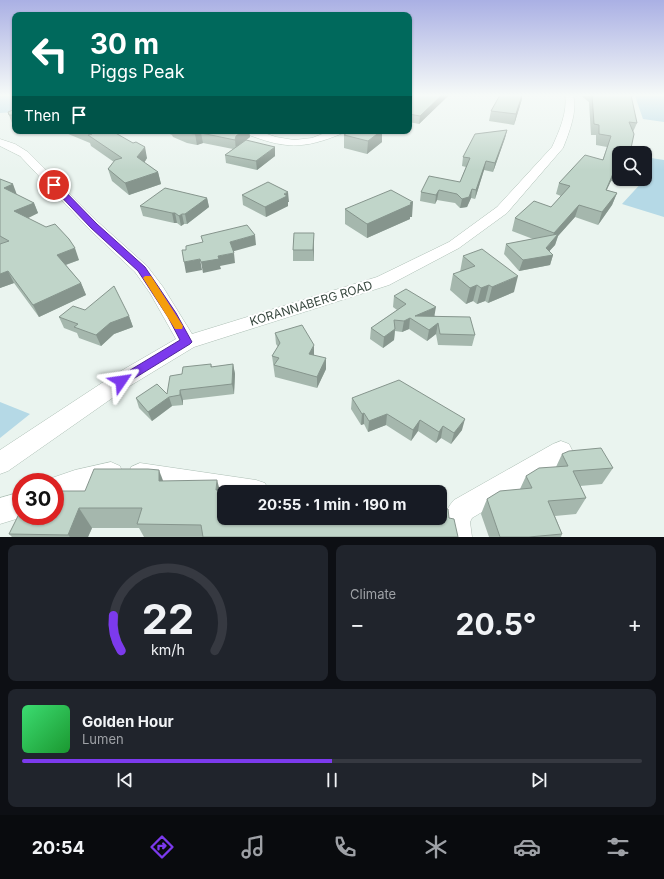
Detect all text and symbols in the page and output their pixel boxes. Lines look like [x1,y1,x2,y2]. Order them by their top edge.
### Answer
text: 30 m [90,27,159,61]
icon: left [24,28,76,80]
text: Piggs Peak [90,61,185,82]
icon: arrive [68,104,90,126]
text: Then [24,106,60,125]
map controls [612,146,652,186]
button: search [612,146,652,186]
pin [37,168,71,202]
icon: arrive [43,174,65,196]
street label: KORANNABERG ROAD [248,277,374,329]
position arrow [100,360,142,402]
speed limit sign: 30 [12,473,64,525]
text: 20:55 · 1 min · 190 m [258,495,406,514]
text: Climate [350,586,396,602]
text: 22 [142,594,194,644]
text: 20.5° [456,606,536,642]
text: − [350,611,365,637]
text: + [627,611,642,637]
text: km/h [151,641,185,658]
text: Golden Hour [82,712,174,731]
text: Lumen [82,731,124,747]
icon: previous [114,769,136,791]
icon: pause [321,769,343,791]
icon: next [528,769,550,791]
icon: directions [148,833,176,861]
icon: music [239,833,267,861]
icon: phone [331,833,359,861]
icon: climate [422,833,450,861]
icon: car [513,833,541,861]
icon: filters [604,833,632,861]
text: 20:54 [32,837,85,858]

